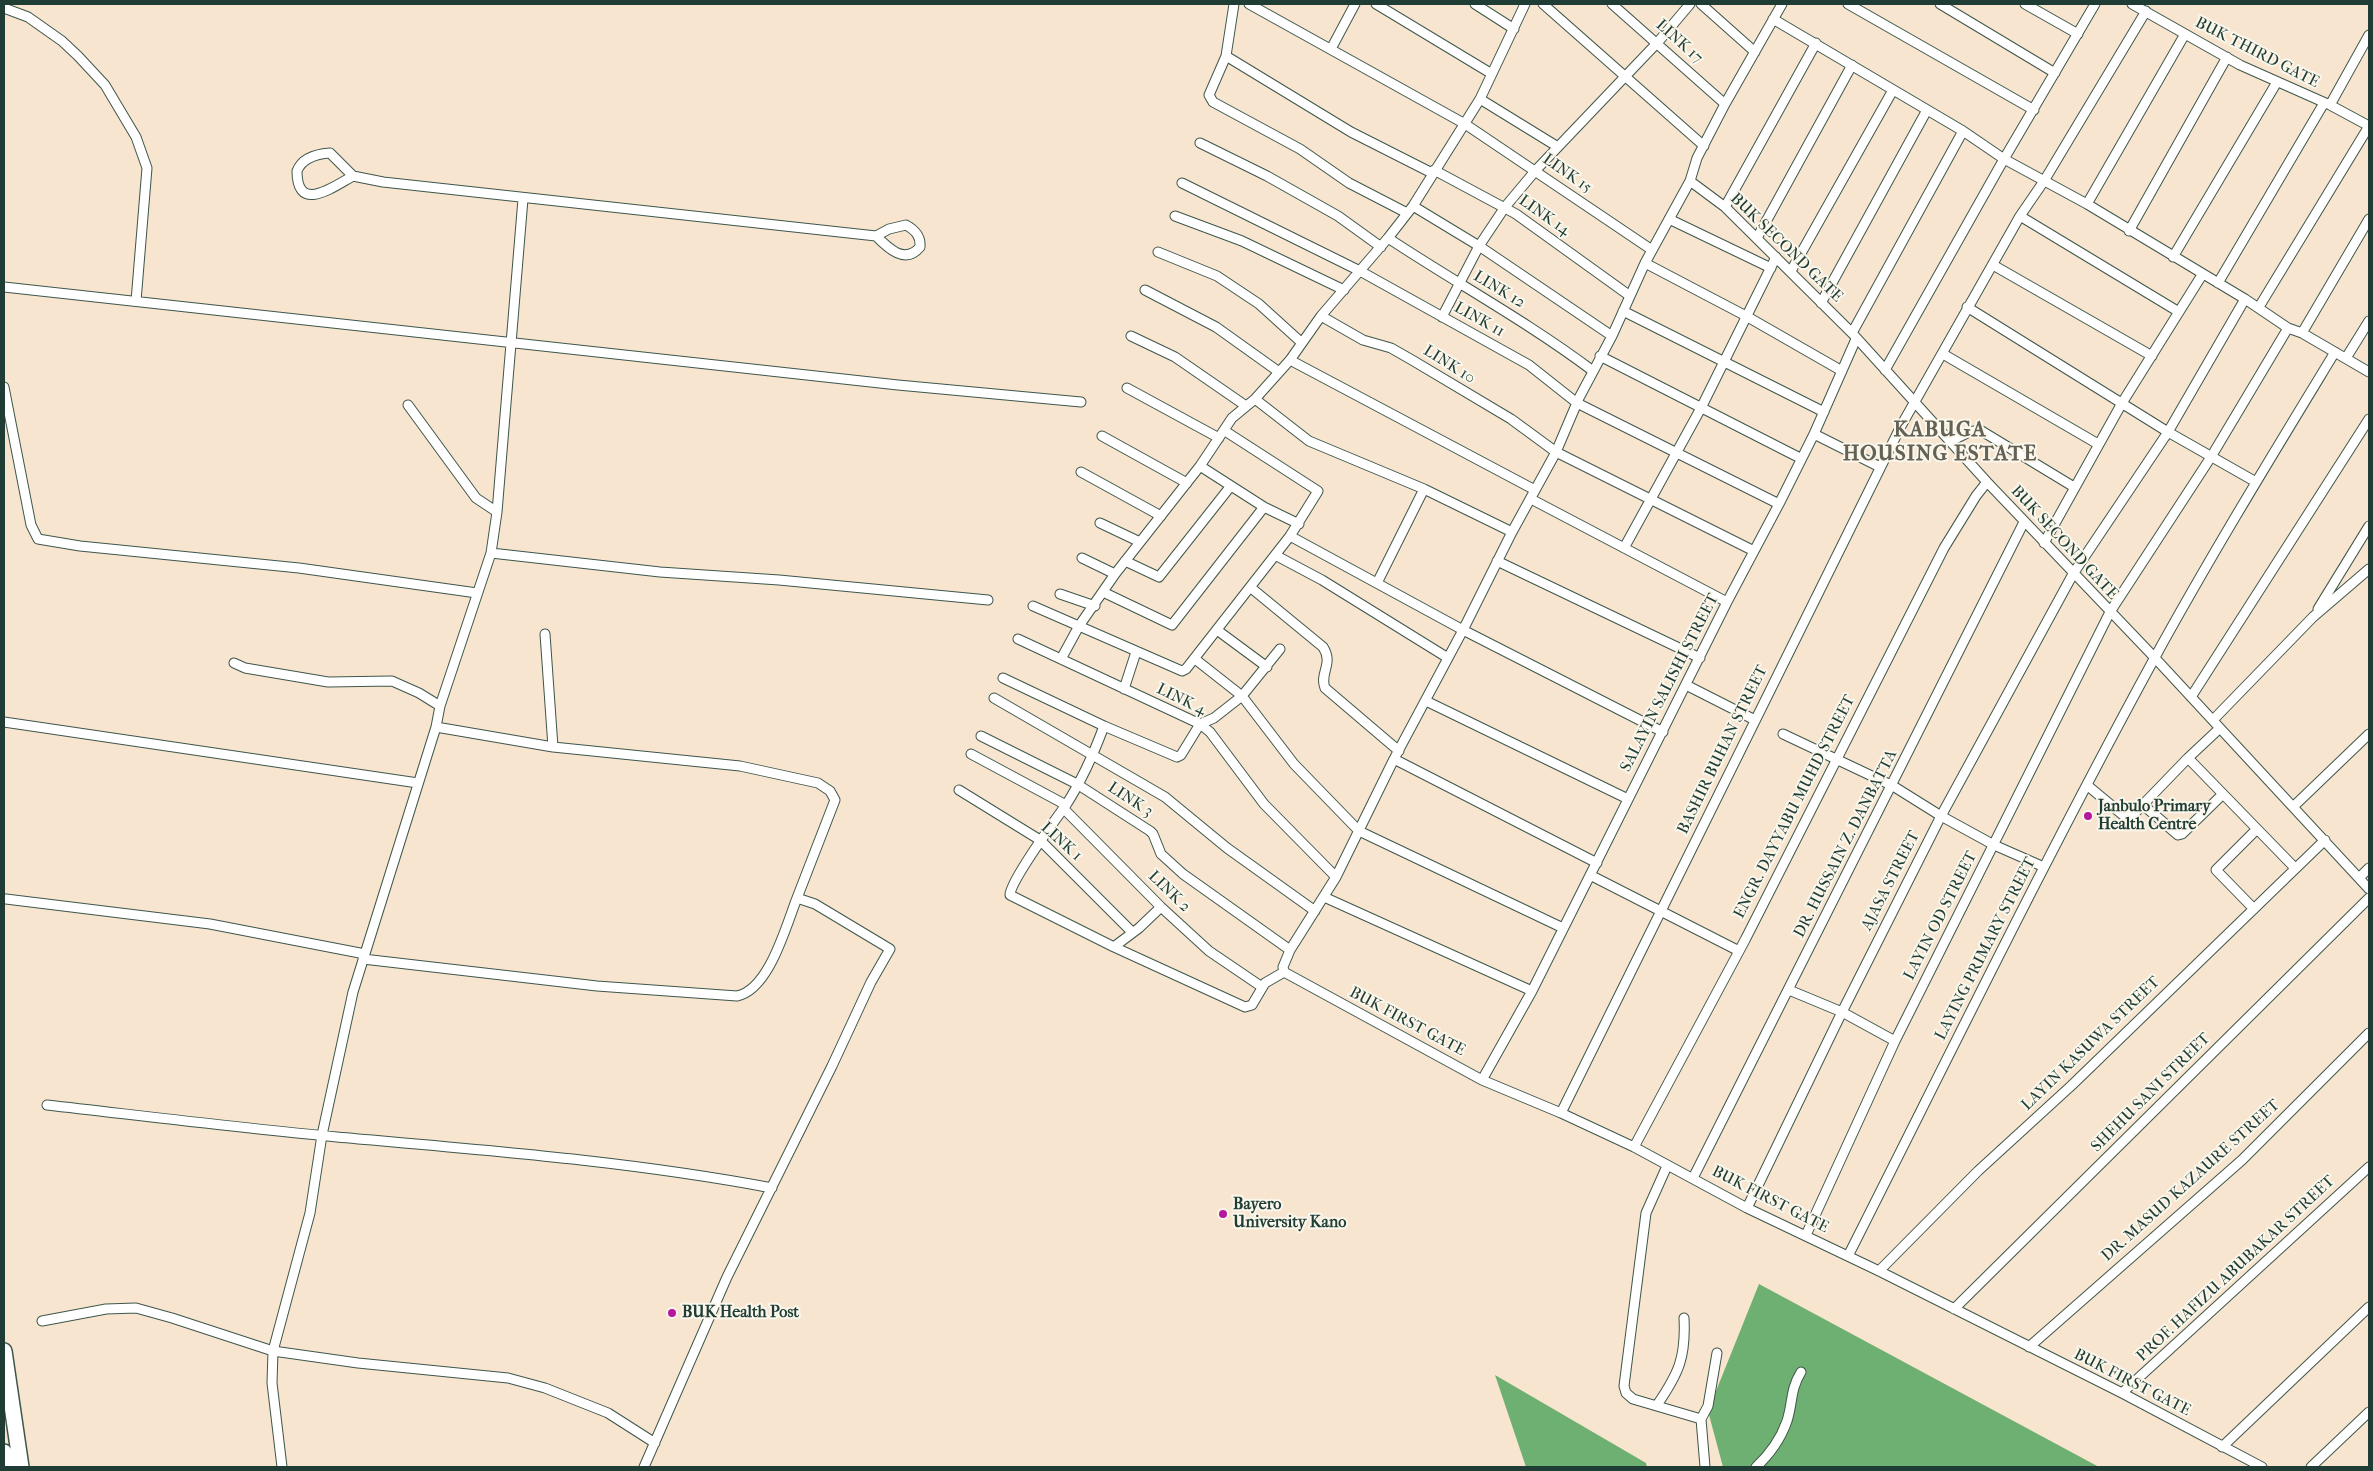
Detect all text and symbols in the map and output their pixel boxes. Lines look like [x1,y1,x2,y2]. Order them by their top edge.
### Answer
street label: BUK THIRD GATE [2192,13,2322,93]
street label: LINK 17 [1652,16,1706,68]
street label: LINK 15 [1539,150,1595,198]
street label: BUK SECOND GATE [1726,189,1846,307]
street label: LINK 14 [1515,191,1573,241]
street label: LINK 12 [1470,267,1528,313]
street label: LINK 11 [1451,298,1507,342]
street label: LINK 10 [1420,342,1478,388]
district label: KABUGA HOUSING ESTATE [1841,418,2039,468]
street label: BUK SECOND GATE [2006,482,2122,604]
street label: SALAYIN SALISHI STREET [1617,591,1723,775]
street label: BASHIR BUHAN STREET [1674,663,1772,837]
street label: LINK 4 [1153,680,1209,720]
street label: ENGR. DAYYABU MUHD STREET [1730,692,1860,922]
street label: DR. HUSSAIN Z. DANBATTA [1790,747,1902,941]
street label: LINK 3 [1104,778,1156,822]
place label: Janbulo Primary Health Centre [2098,797,2211,835]
marker: Janbulo Primary Health Centre [2082,810,2094,822]
street label: LINK 1 [1036,819,1086,865]
street label: AJASA STREET [1858,828,1924,934]
street label: LAYIN OD STREET [1900,849,1982,983]
street label: LAYING PRIMARY STREET [1932,855,2040,1043]
street label: LINK 2 [1144,867,1194,917]
street label: LAYIN KASUWA STREET [2018,973,2164,1115]
street label: BUK FIRST GATE [1346,983,1468,1061]
street label: SHEHU SANI STREET [2087,1029,2215,1157]
street label: DR. MASUD KAZAURE STREET [2098,1096,2284,1266]
street label: BUK FIRST GATE [1708,1162,1832,1238]
street label: PROF. HAFIZU ABUBAKAR STREET [2133,1172,2339,1366]
place label: Bayero University Kano [1233,1195,1346,1233]
marker: Bayero University Kano [1217,1208,1229,1220]
place label: BUK Health Post [682,1303,799,1323]
marker: BUK Health Post [666,1307,678,1319]
street label: BUK FIRST GATE [2070,1345,2194,1421]

